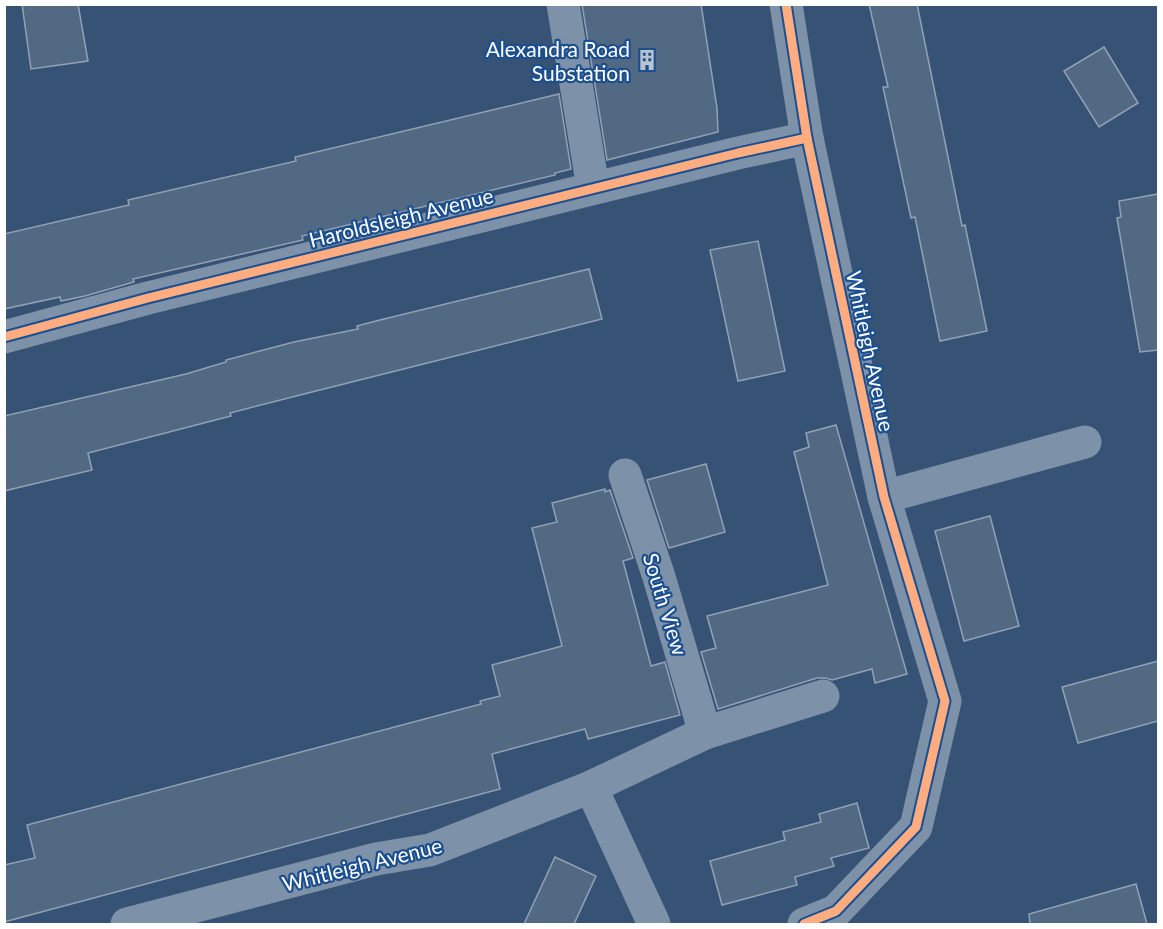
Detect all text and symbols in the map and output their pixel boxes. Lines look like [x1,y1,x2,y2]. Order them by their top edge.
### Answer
place label: Alexandra Road Substation [486,36,630,85]
building icon: Alexandra Road Substation [635,48,659,72]
street label: Haroldsleigh Avenue [306,182,496,252]
street label: Whitleigh Avenue [842,268,900,434]
street label: South View [639,550,694,659]
street label: Whitleigh Avenue [279,832,445,896]

